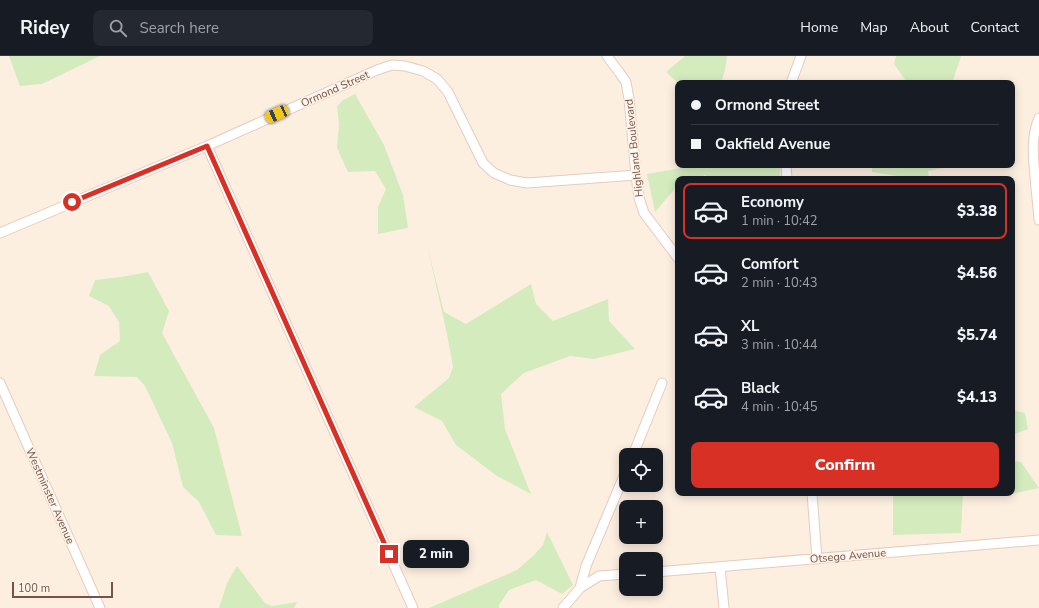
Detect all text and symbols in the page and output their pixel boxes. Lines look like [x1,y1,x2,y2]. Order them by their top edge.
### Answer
search box [93,10,373,46]
text: Ridey [20,15,69,41]
icon: search [107,17,129,39]
text: Search here [139,18,219,38]
text: Home [800,18,838,37]
text: Map [860,18,888,37]
text: About [910,18,949,37]
text: Contact [971,18,1019,37]
street label: Ormond Street [298,67,372,111]
text: Ormond Street [715,95,819,115]
street label: Highland Boulevard [621,98,647,198]
car [264,104,290,124]
text: Oakfield Avenue [715,134,830,154]
text: Economy [741,192,804,212]
route start [63,193,81,211]
icon: car [693,193,729,229]
text: $3.38 [957,201,997,221]
text: 1 min · 10:42 [741,212,817,230]
text: Comfort [741,254,798,274]
icon: car [693,255,729,291]
text: $4.56 [957,263,997,283]
text: 2 min · 10:43 [741,274,817,292]
text: XL [741,316,760,336]
icon: car [693,317,729,353]
text: $5.74 [957,325,997,345]
text: 3 min · 10:44 [741,336,817,354]
text: Black [741,378,779,398]
icon: car [693,379,729,415]
text: $4.13 [957,387,997,407]
text: 4 min · 10:45 [741,398,817,416]
button: Confirm [691,442,999,488]
street label: Westminster Avenue [22,446,78,547]
map controls [619,448,663,596]
button: locate [619,448,663,492]
button: + [619,500,663,544]
callout: 2 min [403,540,469,568]
route end [380,545,398,563]
text: 2 min [419,545,453,563]
street label: Otsego Avenue [809,545,887,567]
button: − [619,552,663,596]
scale bar [12,580,113,599]
text: 100 m [18,581,50,596]

